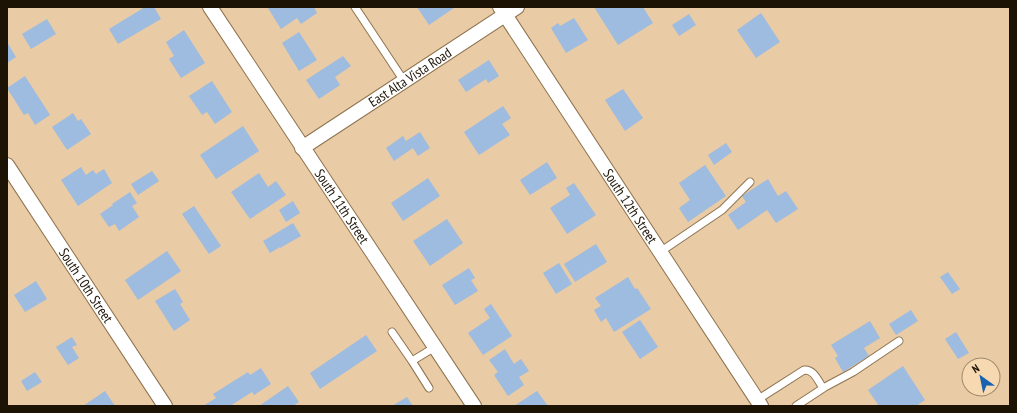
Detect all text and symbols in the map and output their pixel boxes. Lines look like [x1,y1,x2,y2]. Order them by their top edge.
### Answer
street label: East Alta Vista Road [365,44,455,111]
street label: South 12th Street [599,165,661,247]
street label: South 11th Street [311,166,373,247]
street label: South 10th Street [55,245,117,326]
north arrow [961,357,1001,397]
text: N [969,361,982,376]

